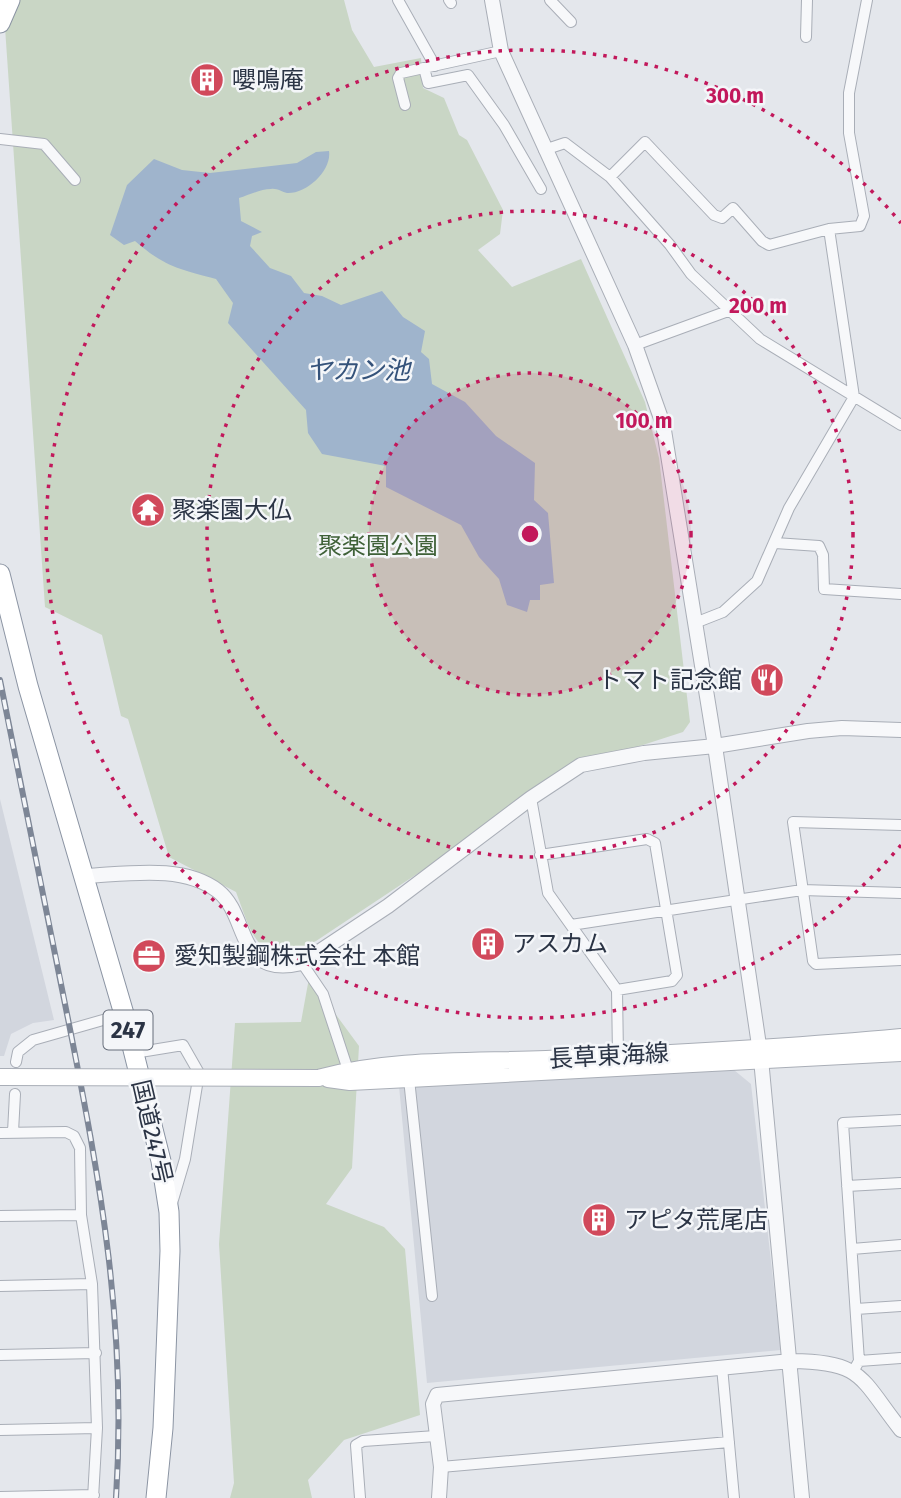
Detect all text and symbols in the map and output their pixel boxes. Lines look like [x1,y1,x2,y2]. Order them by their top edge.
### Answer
building icon: 嚶鳴庵 [188,61,226,99]
place label: 嚶鳴庵 [232,66,304,94]
text: 300 m [705,83,764,109]
text: 200 m [729,293,787,319]
water label: ヤカン池 [306,355,413,386]
text: 100 m [615,408,673,434]
temple icon: 聚楽園大仏 [129,491,167,529]
place label: 聚楽園大仏 [172,496,292,524]
centre of rings [518,522,542,546]
park label: 聚楽園公園 [318,532,438,560]
restaurant icon: トマト記念館 [748,661,786,699]
place label: トマト記念館 [598,666,742,694]
building icon: アスカム [469,925,507,963]
place label: アスカム [512,930,608,958]
office icon: 愛知製鋼株式会社 本館 [130,937,168,975]
place label: 愛知製鋼株式会社 本館 [174,942,420,970]
road number: 247 [104,1010,152,1050]
street label: 長草東海線 [548,1039,670,1073]
street label: 国道247号 [126,1077,178,1187]
building icon: アピタ荒尾店 [580,1201,618,1239]
place label: アピタ荒尾店 [624,1206,768,1234]

